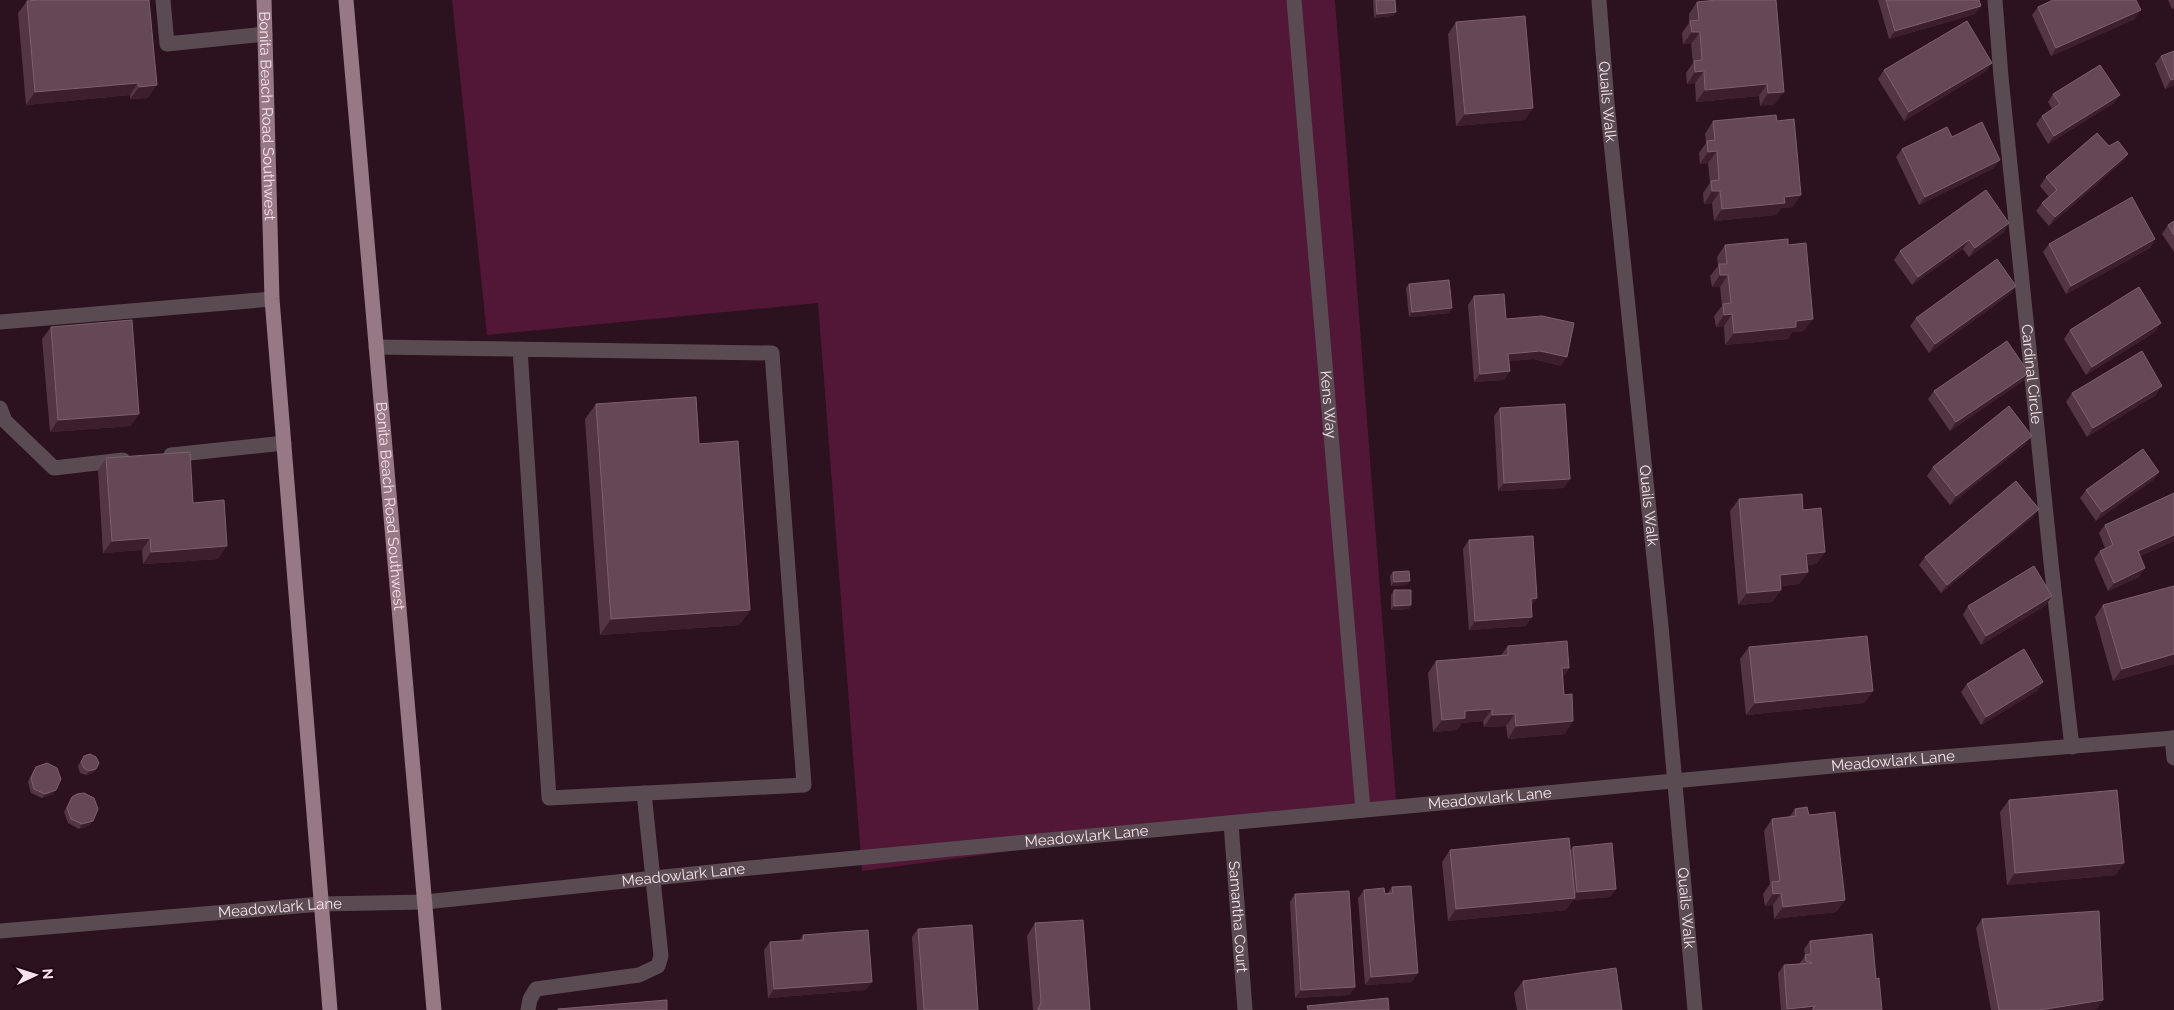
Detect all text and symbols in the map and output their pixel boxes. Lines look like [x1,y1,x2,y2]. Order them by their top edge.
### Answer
street label: Bonita Beach Road Southwest [255,11,279,221]
street label: Quails Walk [1595,60,1620,143]
street label: Cardinal Circle [2017,323,2046,425]
street label: Kens Way [1317,370,1340,439]
street label: Bonita Beach Road Southwest [372,401,408,611]
street label: Quails Walk [1635,464,1662,547]
street label: Meadowlark Lane [1830,747,1956,775]
street label: Meadowlark Lane [1427,783,1553,813]
street label: Meadowlark Lane [1024,821,1149,851]
street label: Meadowlark Lane [621,860,746,890]
street label: Samantha Court [1225,860,1251,973]
street label: Quails Walk [1673,866,1699,949]
street label: Meadowlark Lane [217,895,342,922]
north arrow [10,950,60,1000]
text: N [40,968,56,980]

